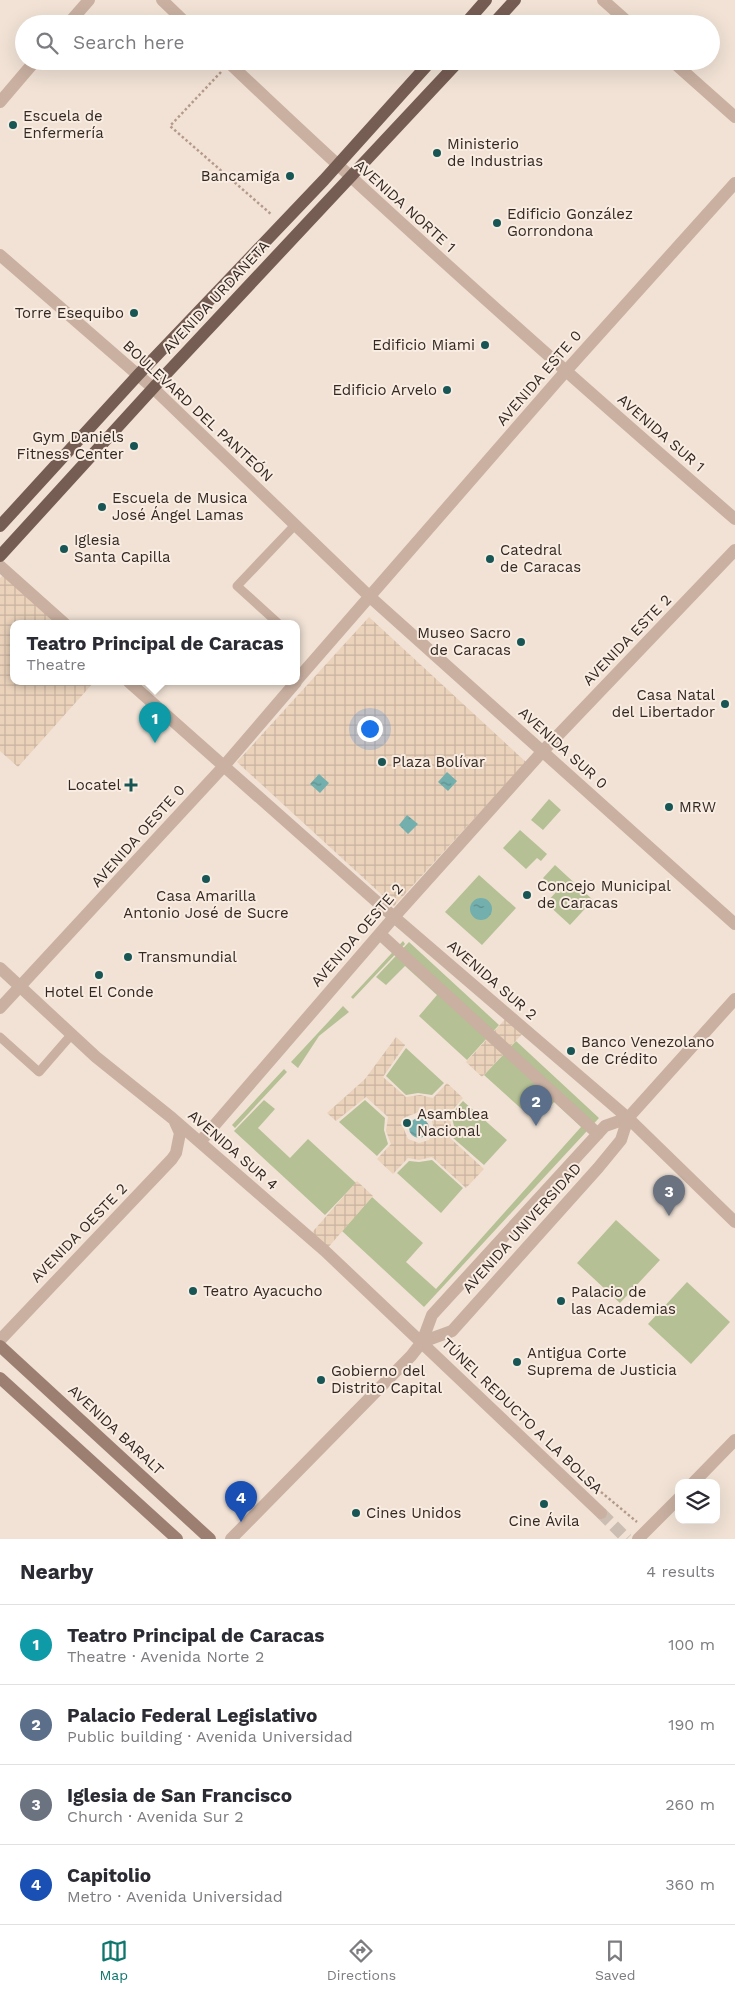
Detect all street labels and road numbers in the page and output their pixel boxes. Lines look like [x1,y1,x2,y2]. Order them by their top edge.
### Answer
street label: AVENIDA NORTE 1 [351,156,459,256]
street label: AVENIDA URDANETA [159,237,273,357]
street label: AVENIDA ESTE 0 [493,327,585,429]
street label: BOULEVARD DEL PANTEÓN [119,336,278,485]
street label: AVENIDA SUR 1 [614,390,708,476]
street label: AVENIDA ESTE 2 [579,591,675,689]
street label: AVENIDA SUR 0 [515,703,611,793]
street label: AVENIDA OESTE 0 [87,781,189,891]
street label: AVENIDA OESTE 2 [307,880,407,990]
street label: AVENIDA SUR 2 [444,936,540,1024]
street label: AVENIDA SUR 4 [184,1106,282,1194]
street label: AVENIDA UNIVERSIDAD [459,1159,585,1297]
street label: AVENIDA OESTE 2 [27,1180,131,1286]
street label: TÚNEL REDUCTO A LA BOLSA [438,1334,606,1498]
street label: AVENIDA BARALT [64,1381,168,1479]

